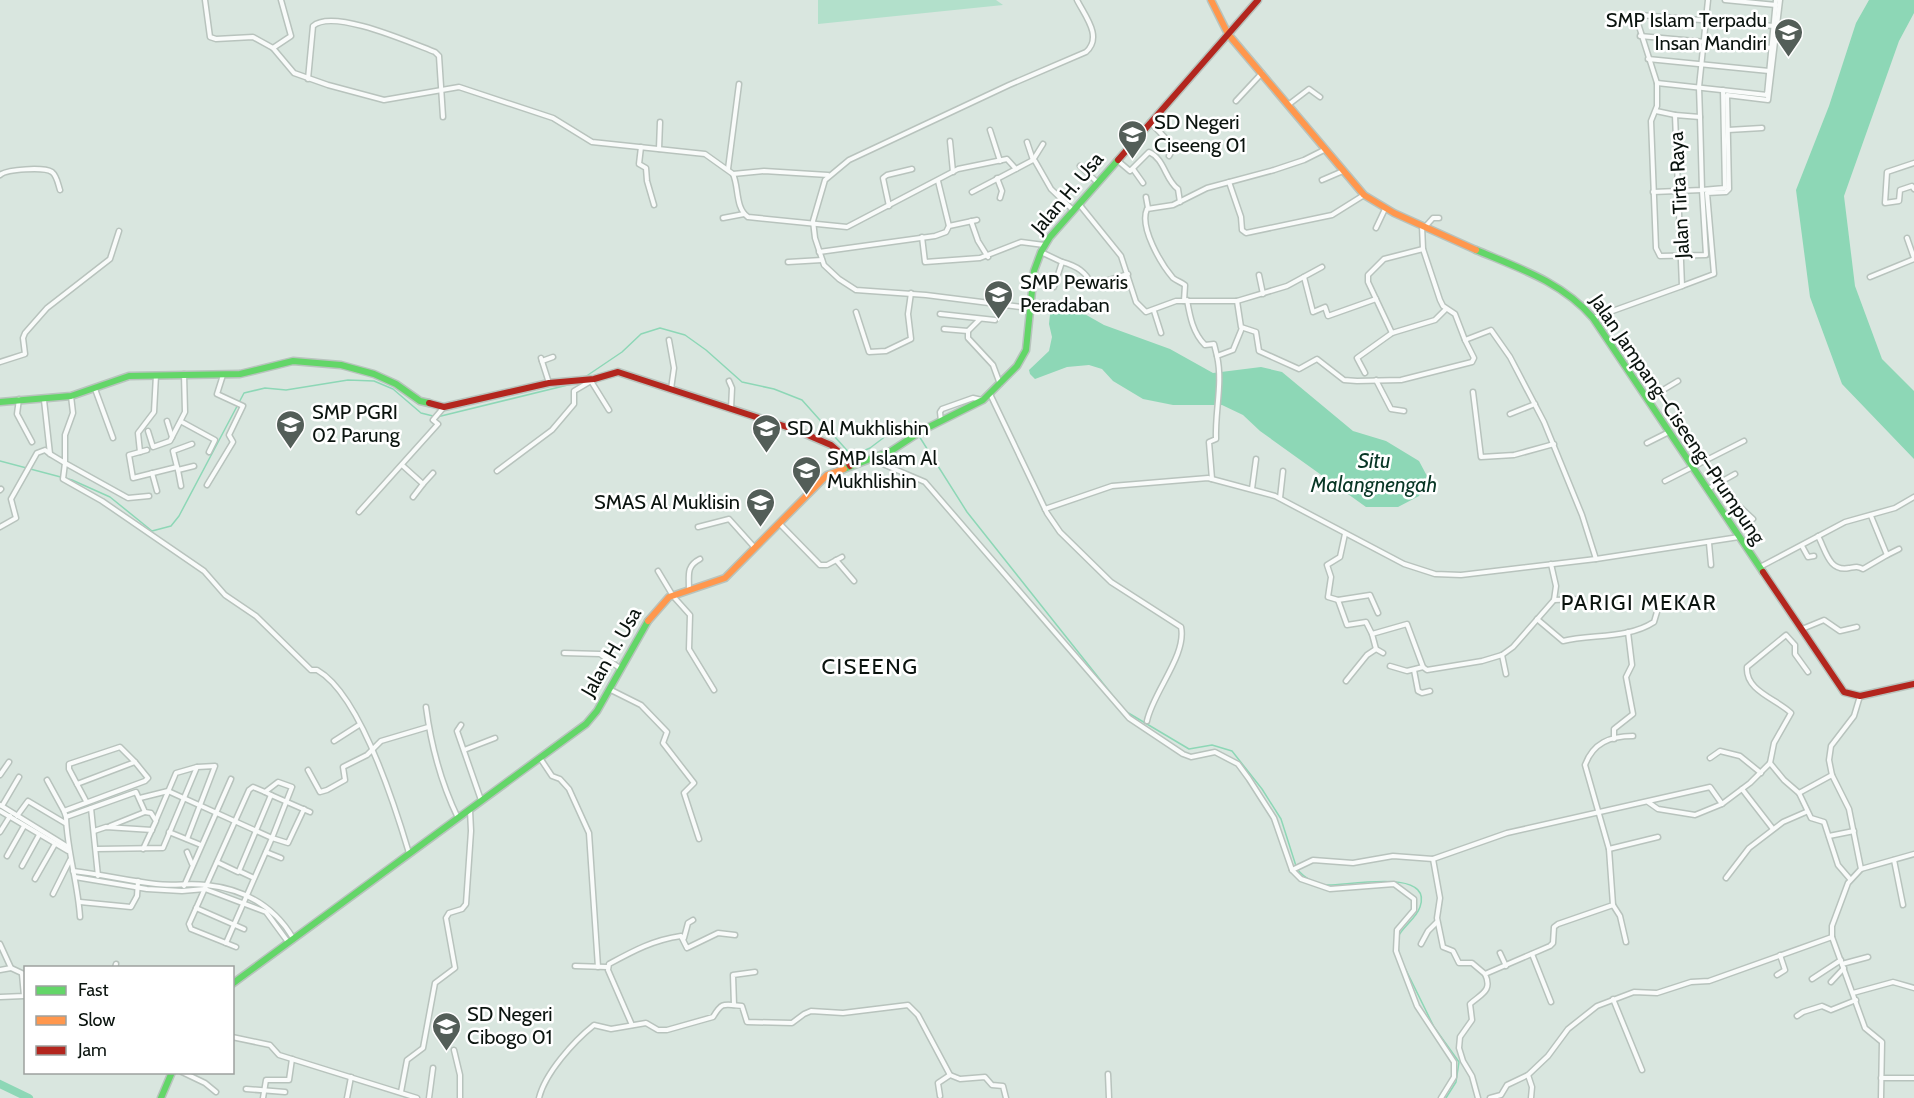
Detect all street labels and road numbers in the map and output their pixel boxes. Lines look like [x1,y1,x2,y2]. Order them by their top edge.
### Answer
street label: Jalan Tirta Raya [1664,131,1694,260]
street label: Jalan H. Usa [1025,147,1108,240]
street label: Jalan Jampang–Ciseeng–Prumpung [1585,289,1771,549]
street label: Jalan H. Usa [575,603,646,702]

